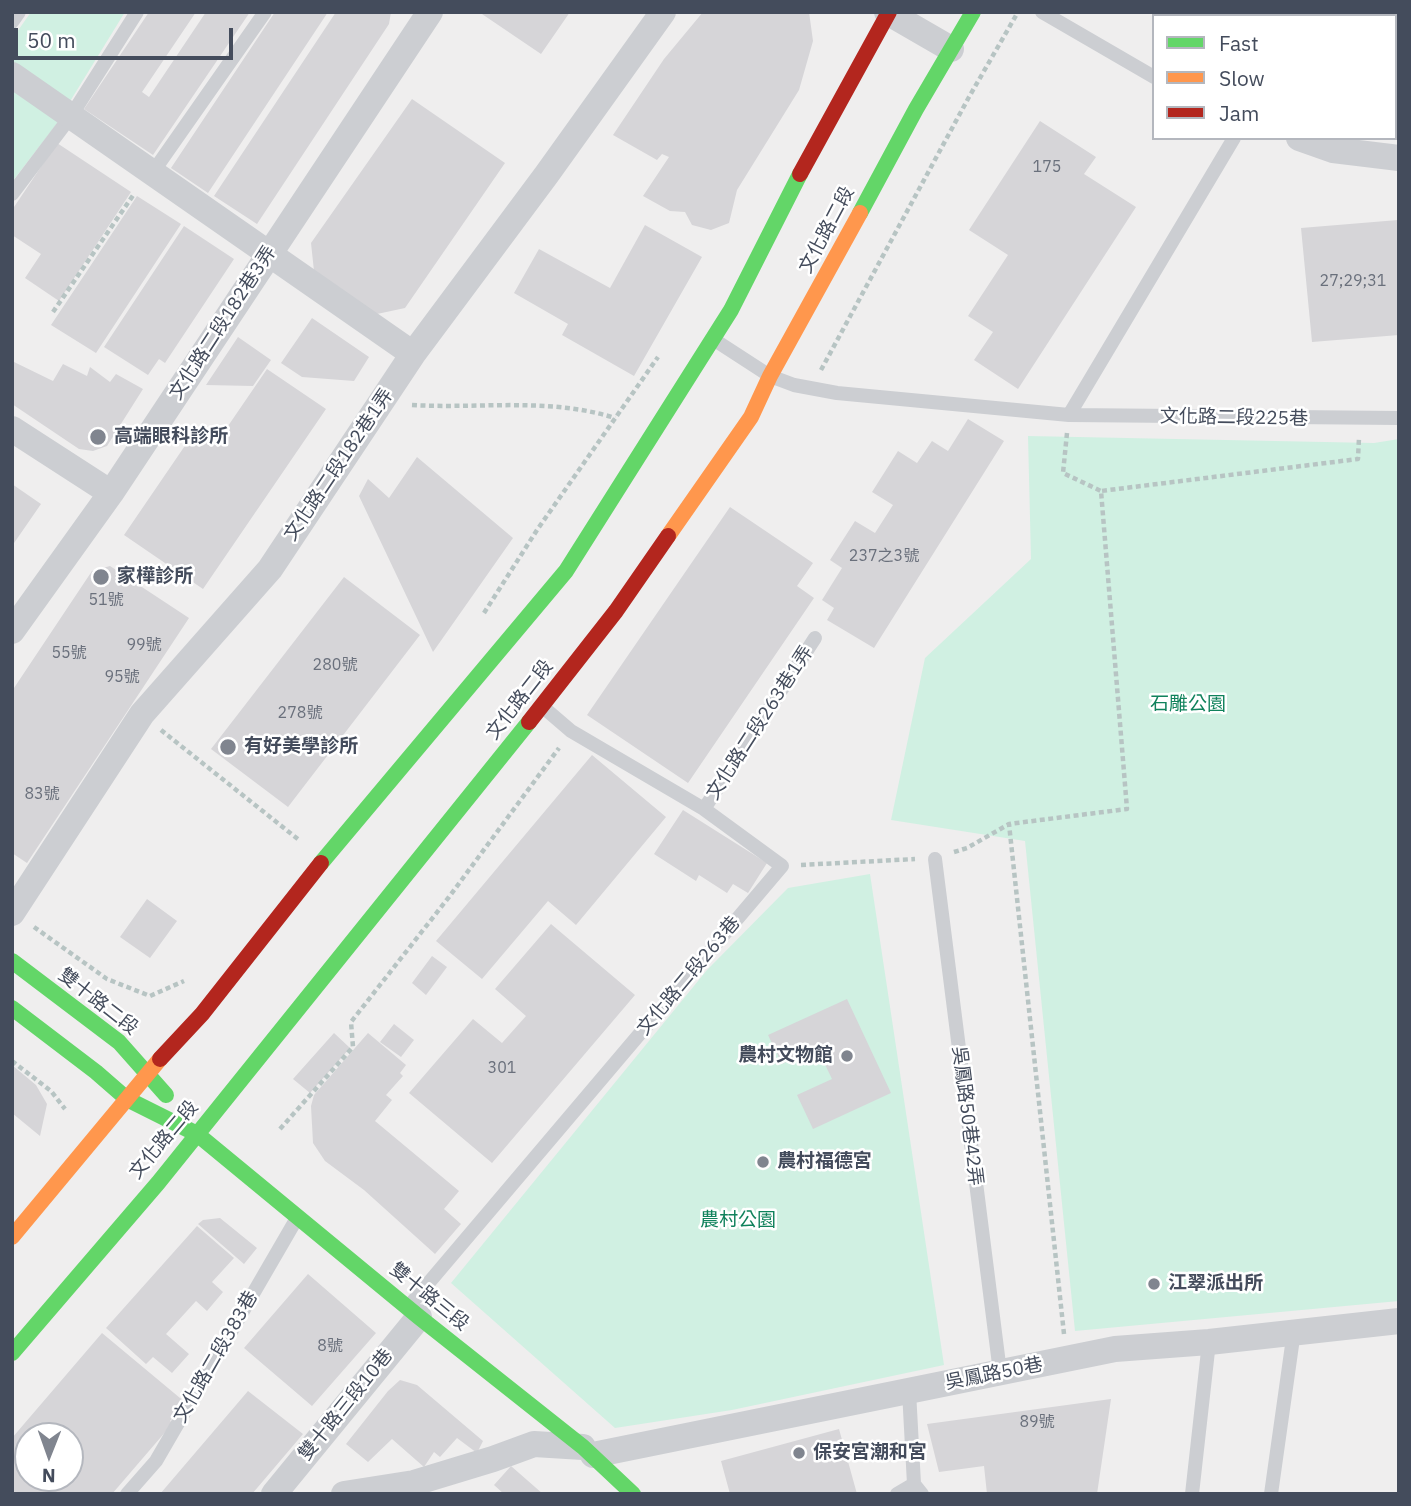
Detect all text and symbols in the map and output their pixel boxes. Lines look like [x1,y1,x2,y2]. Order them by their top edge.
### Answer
scale bar [18,14,236,58]
legend [1152,14,1397,140]
text: 50 m [27,26,76,54]
text: Fast [1219,29,1259,57]
text: Slow [1219,64,1265,92]
text: Jam [1219,99,1259,127]
house number: 175 [1033,157,1061,177]
street label: 文化路二段 [795,183,859,277]
street label: 文化路二段182巷3弄 [165,242,281,404]
house number: 27;29;31 [1320,271,1386,291]
street label: 文化路二段182巷1弄 [280,385,398,545]
street label: 文化路二段225巷 [1160,405,1308,431]
place label: 高端眼科診所 [114,426,228,448]
marker: 高端眼科診所 [88,427,108,447]
house number: 237之3號 [849,546,919,566]
place label: 家樺診所 [117,566,193,588]
marker: 家樺診所 [91,567,111,587]
house number: 51號 [88,590,124,610]
house number: 99號 [126,635,162,655]
street label: 文化路二段263巷1弄 [702,642,818,804]
house number: 55號 [51,643,87,663]
house number: 280號 [313,655,357,675]
street label: 文化路二段 [482,656,558,744]
house number: 95號 [104,667,140,687]
park label: 石雕公園 [1150,694,1226,716]
house number: 278號 [278,703,322,723]
place label: 有好美學診所 [244,736,358,758]
marker: 有好美學診所 [218,737,238,757]
house number: 83號 [24,784,60,804]
street label: 文化路二段263巷 [633,912,745,1040]
street label: 雙十路二段 [54,964,142,1040]
place label: 農村文物館 [738,1045,833,1067]
street label: 吳鳳路50巷42弄 [947,1045,987,1187]
marker: 農村文物館 [839,1048,855,1064]
house number: 301 [488,1058,516,1078]
street label: 文化路二段 [125,1096,203,1184]
place label: 農村福德宮 [777,1151,872,1173]
marker: 農村福德宮 [755,1154,771,1170]
park label: 農村公園 [700,1210,776,1232]
street label: 雙十路三段 [385,1258,473,1336]
place label: 江翠派出所 [1168,1273,1263,1295]
marker: 江翠派出所 [1146,1276,1162,1292]
street label: 文化路二段383巷 [169,1287,263,1427]
house number: 8號 [317,1336,343,1356]
street label: 雙十路三段10巷 [294,1345,398,1465]
street label: 吳鳳路50巷 [943,1353,1045,1395]
house number: 89號 [1019,1412,1055,1432]
north arrow [14,1422,84,1492]
place label: 保安宮潮和宮 [813,1442,927,1464]
marker: 保安宮潮和宮 [791,1445,807,1461]
text: N [42,1464,56,1488]

